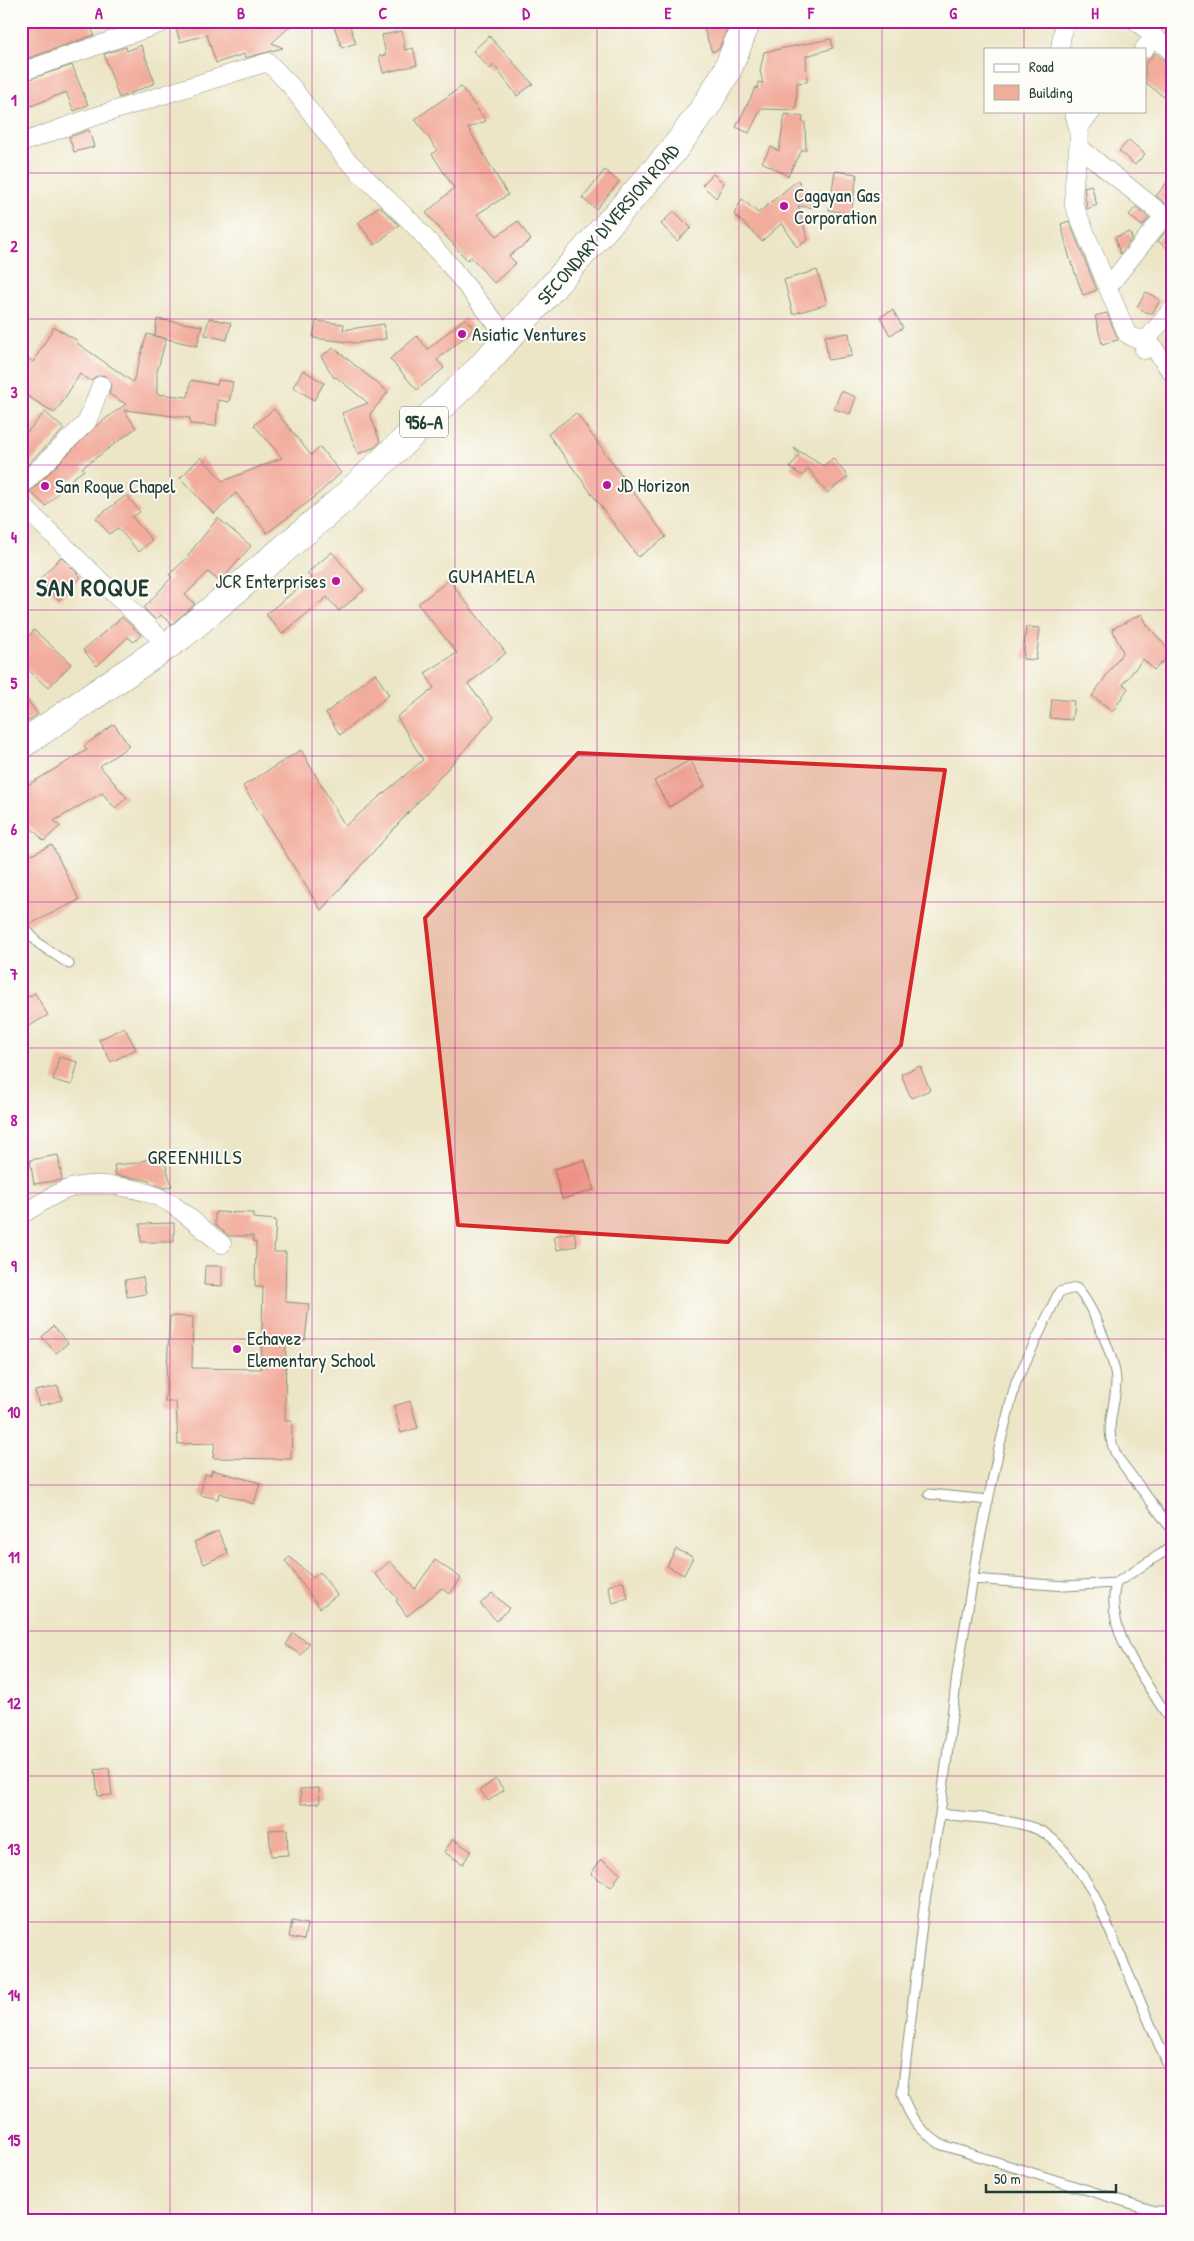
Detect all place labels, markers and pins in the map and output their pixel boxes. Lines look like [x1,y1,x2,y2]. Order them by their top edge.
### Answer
place label: Cagayan Gas Corporation [794,182,880,230]
marker: Cagayan Gas Corporation [778,200,790,212]
place label: Asiatic Ventures [472,321,586,347]
marker: Asiatic Ventures [456,328,468,340]
place label: JD Horizon [617,472,690,498]
place label: San Roque Chapel [55,473,176,499]
marker: JD Horizon [601,479,613,491]
marker: San Roque Chapel [39,480,51,492]
place label: JCR Enterprises [215,568,326,594]
marker: JCR Enterprises [330,575,342,587]
place label: Echavez Elementary School [247,1325,376,1373]
marker: Echavez Elementary School [231,1343,243,1355]

